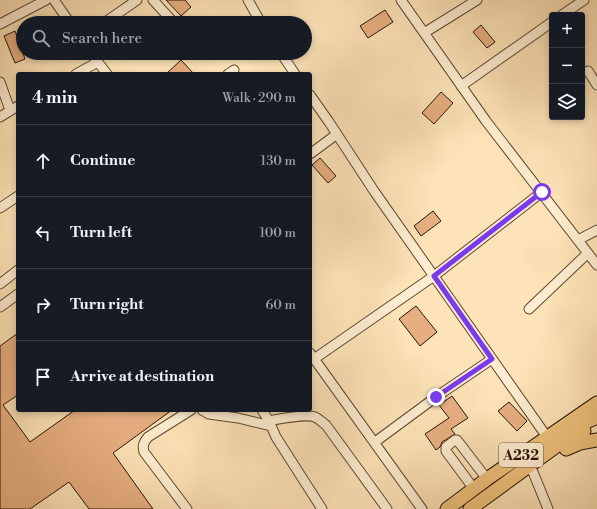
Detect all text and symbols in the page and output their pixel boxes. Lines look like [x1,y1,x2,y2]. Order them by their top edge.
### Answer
map controls [549,12,585,120]
button: + [549,12,585,48]
search box [16,16,312,60]
icon: search [30,27,52,49]
text: Search here [62,29,142,48]
button: − [549,48,585,84]
button: layers [549,84,585,120]
text: 4 min [32,87,77,109]
text: Walk · 290 m [222,90,296,106]
icon: ahead [32,150,54,172]
text: Continue [70,151,135,170]
text: 130 m [261,153,296,169]
route start [533,183,551,201]
icon: left [32,222,54,244]
text: Turn left [70,223,132,242]
text: 100 m [260,225,296,241]
icon: right [32,294,54,316]
text: Turn right [70,295,144,314]
text: 60 m [265,297,296,313]
icon: arrive [32,366,54,388]
text: Arrive at destination [70,367,214,386]
route end [427,388,445,406]
road number: A232 [499,443,543,467]

